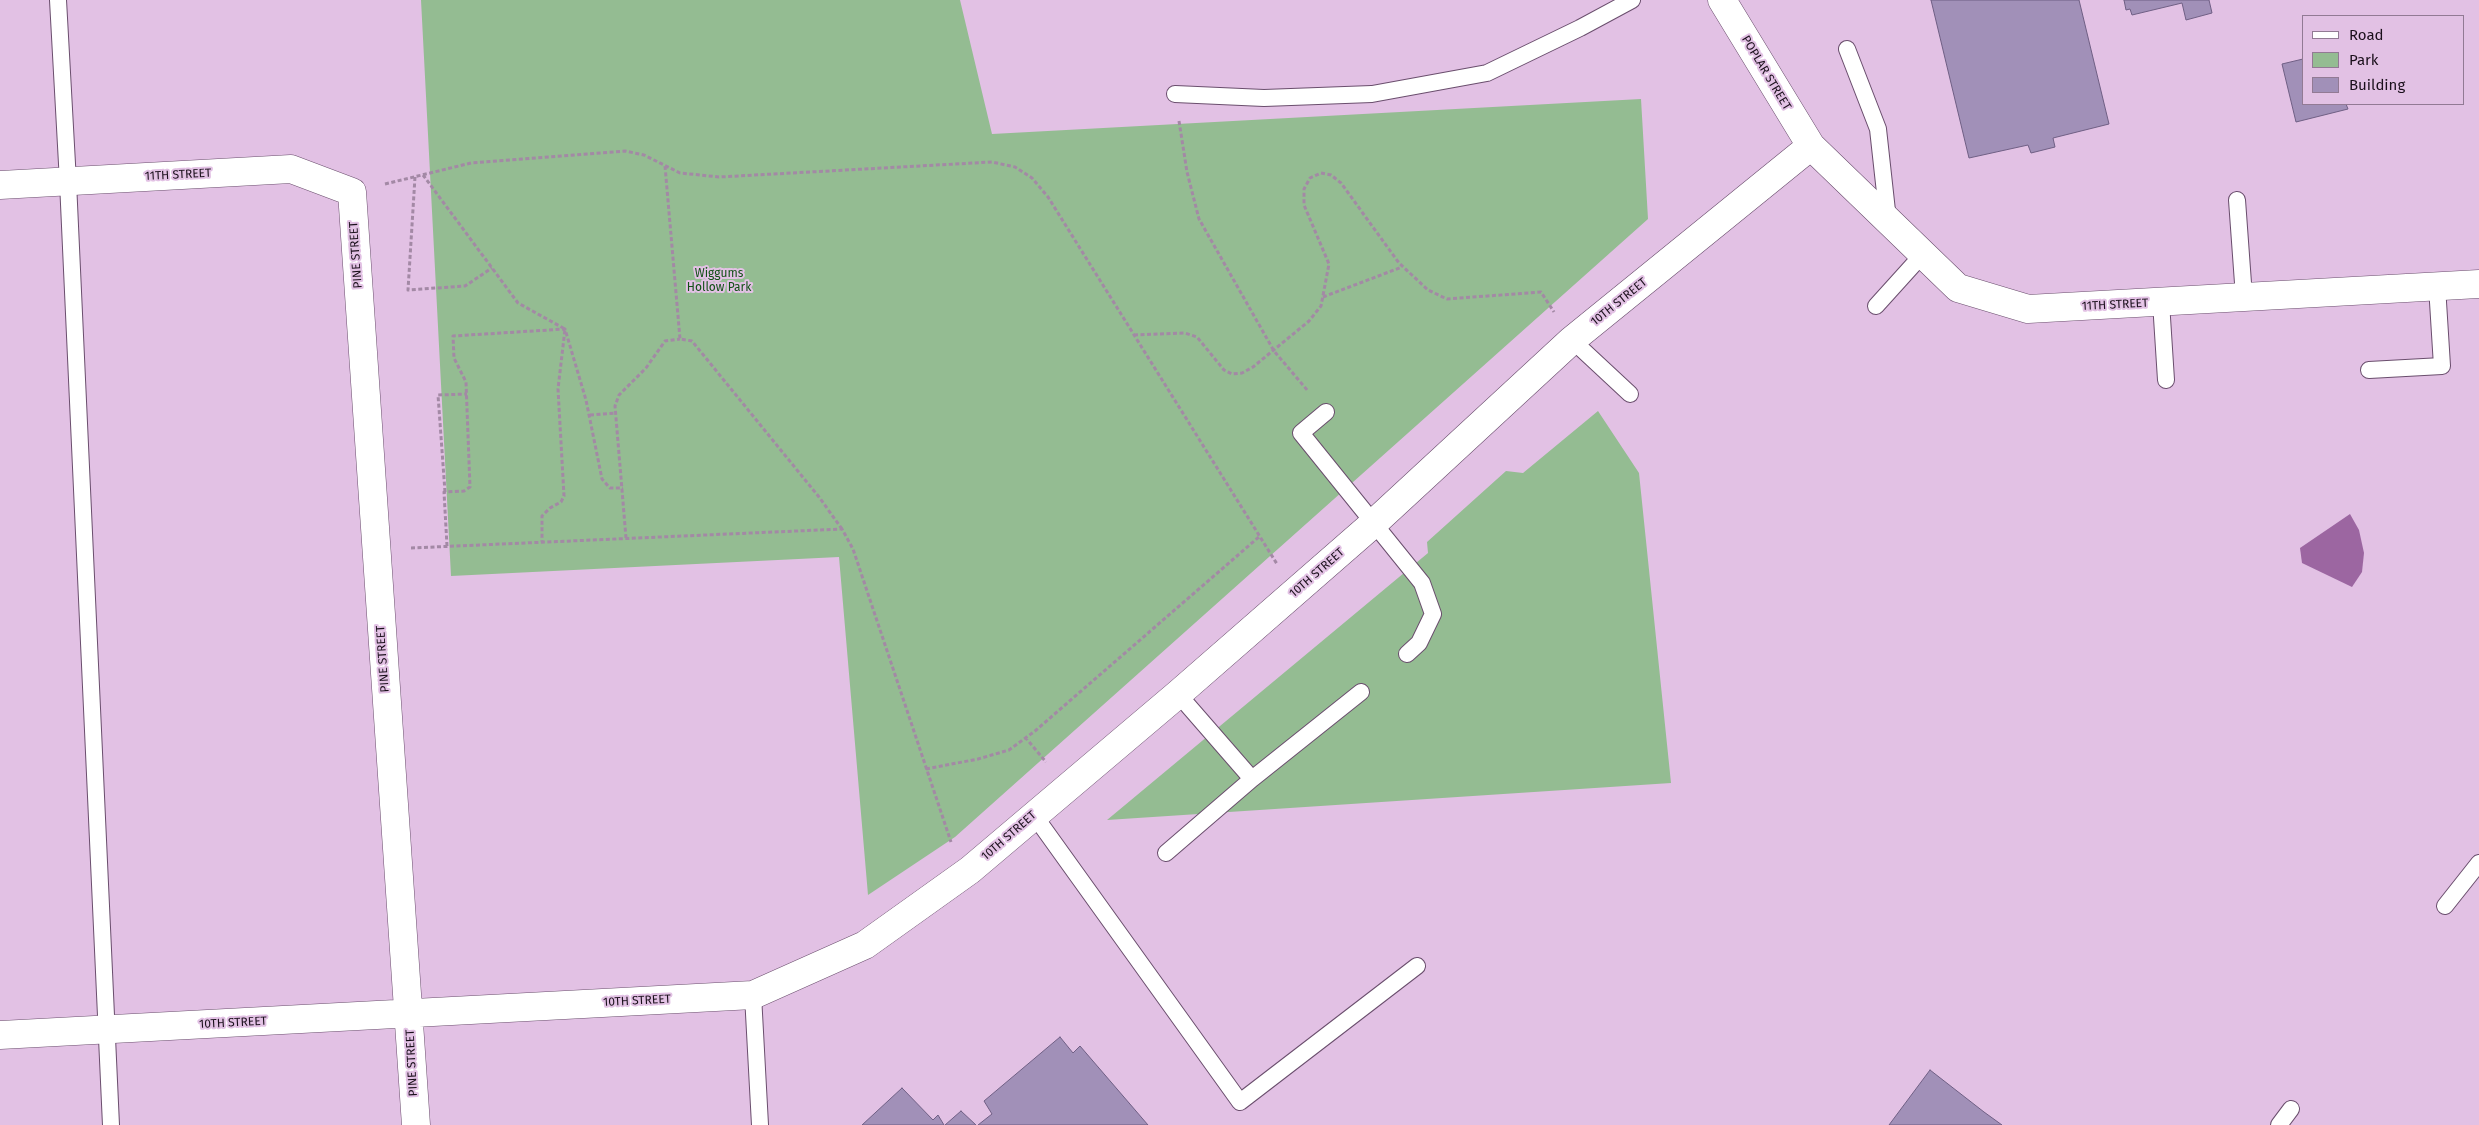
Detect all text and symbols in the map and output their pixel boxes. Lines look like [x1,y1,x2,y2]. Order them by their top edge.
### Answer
legend [2302,15,2464,105]
text: Road [2349,26,2384,44]
street label: POPLAR STREET [1738,33,1794,113]
text: Park [2349,51,2379,69]
text: Building [2349,76,2405,94]
street label: 11TH STREET [144,166,212,184]
street label: PINE STREET [346,221,366,289]
park label: Wiggums Hollow Park [687,267,751,295]
street label: 10TH STREET [1588,275,1650,329]
street label: 11TH STREET [2081,296,2149,314]
street label: 10TH STREET [1287,545,1347,601]
street label: PINE STREET [373,625,393,693]
street label: 10TH STREET [979,808,1039,864]
street label: 10TH STREET [603,992,671,1010]
street label: 10TH STREET [199,1014,267,1032]
street label: PINE STREET [403,1029,421,1097]

